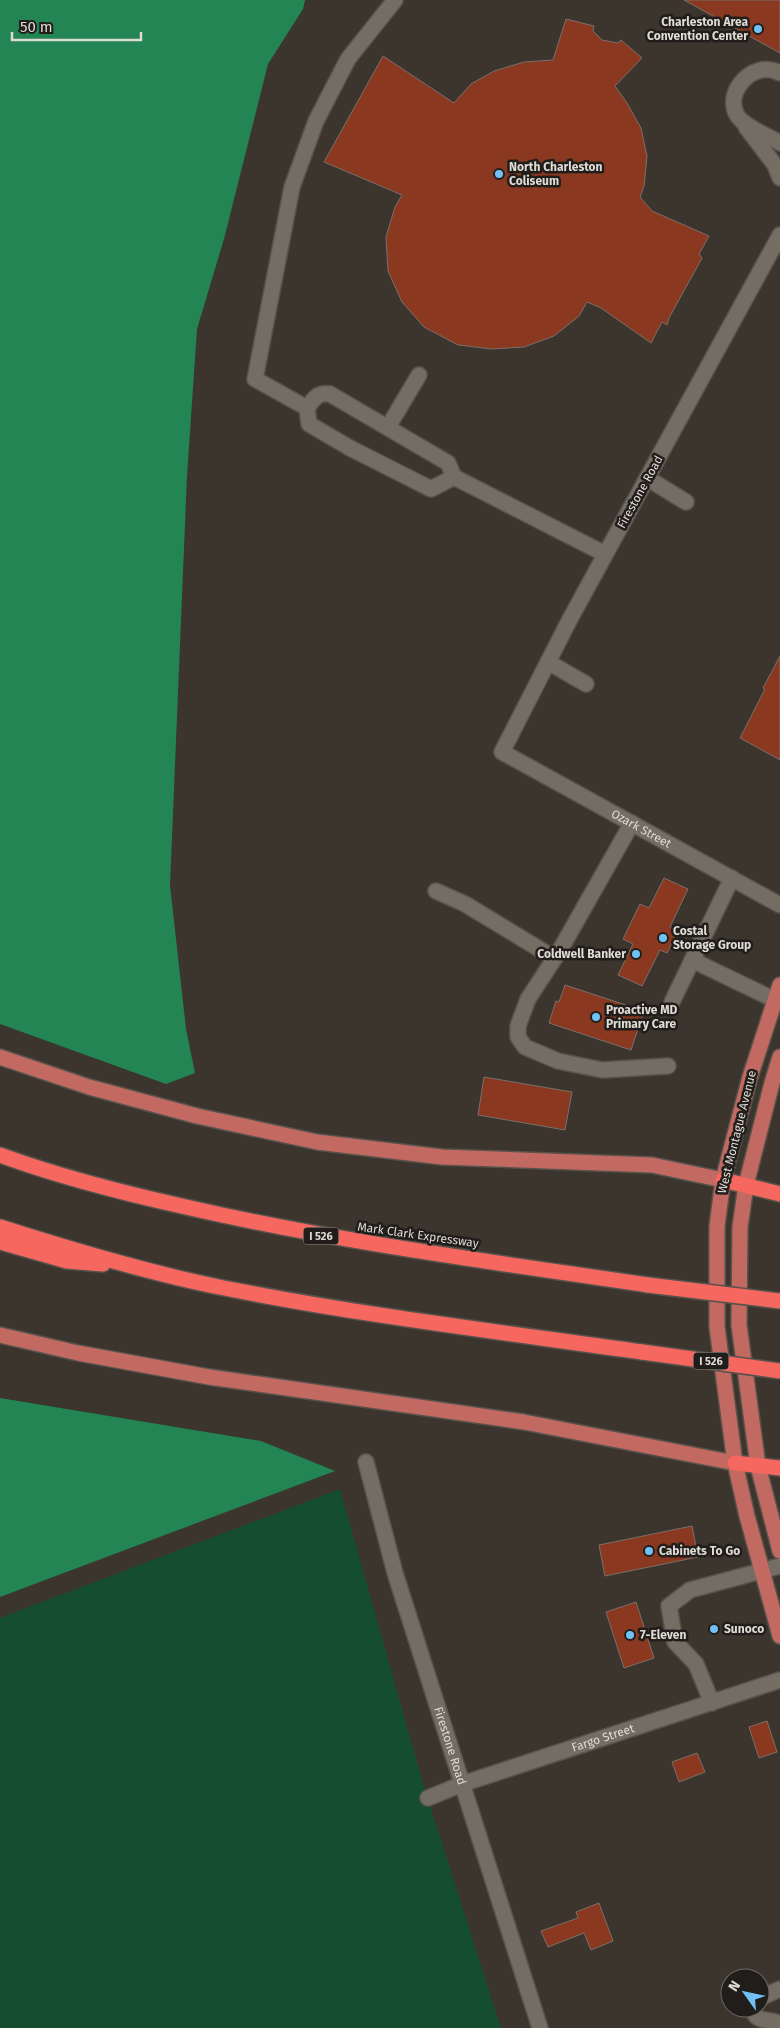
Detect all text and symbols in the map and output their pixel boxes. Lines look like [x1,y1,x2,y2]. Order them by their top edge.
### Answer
scale bar [12,10,141,42]
place label: Charleston Area Convention Center [647,15,748,43]
text: 50 m [20,18,53,36]
marker: Charleston Area Convention Center [752,23,764,35]
place label: North Charleston Coliseum [509,160,603,188]
marker: North Charleston Coliseum [493,168,505,180]
street label: Firestone Road [614,453,666,531]
street label: Ozark Street [609,807,674,851]
place label: Costal Storage Group [673,924,751,952]
marker: Costal Storage Group [657,932,669,944]
place label: Coldwell Banker [537,947,626,961]
marker: Coldwell Banker [630,948,642,960]
place label: Proactive MD Primary Care [606,1003,678,1031]
marker: Proactive MD Primary Care [590,1011,602,1023]
street label: West Montague Avenue [715,1069,759,1195]
street label: Mark Clark Expressway [356,1220,480,1250]
road number: I 526 [304,1228,338,1244]
road number: I 526 [694,1352,728,1370]
place label: Cabinets To Go [659,1544,740,1558]
marker: Cabinets To Go [643,1545,655,1557]
place label: Sunoco [724,1622,764,1636]
marker: Sunoco [708,1623,720,1635]
place label: 7-Eleven [640,1628,686,1642]
marker: 7-Eleven [624,1629,636,1641]
street label: Firestone Road [431,1705,469,1786]
street label: Fargo Street [570,1721,637,1755]
north arrow [720,1968,770,2018]
text: N [725,1978,744,1995]

